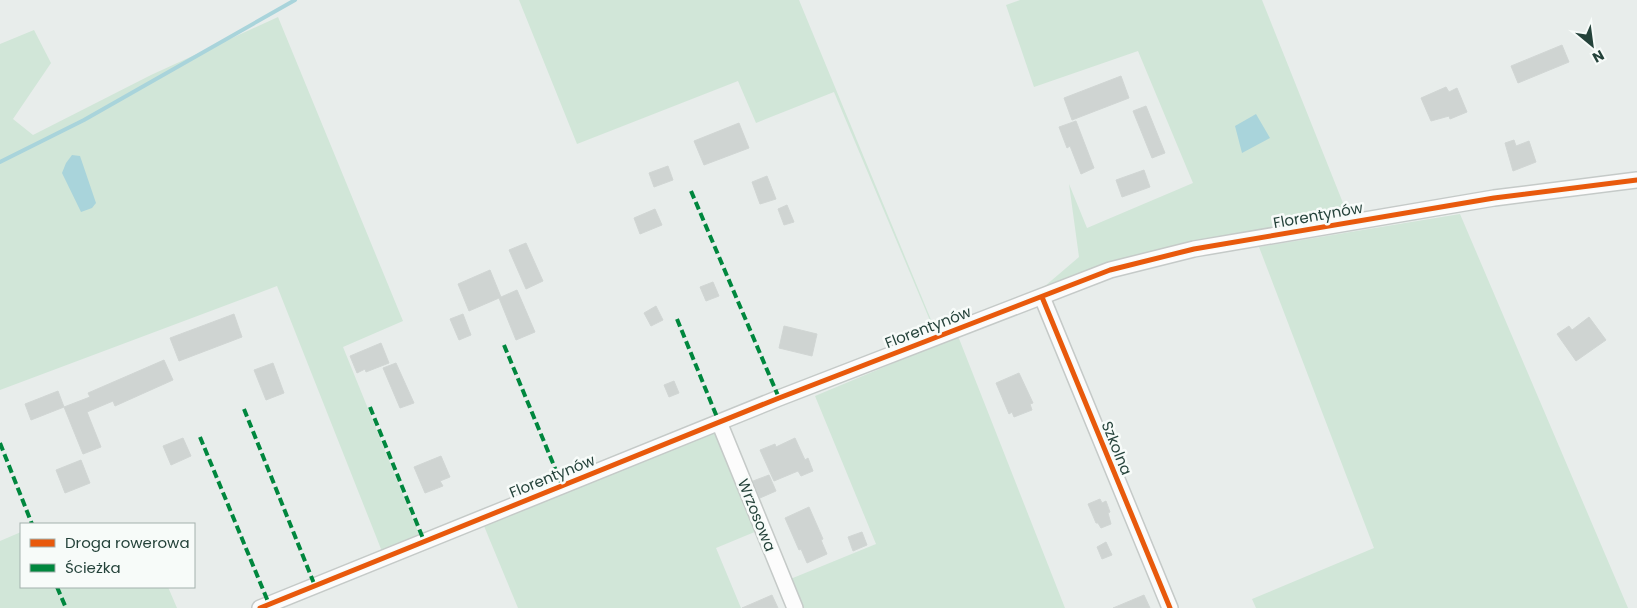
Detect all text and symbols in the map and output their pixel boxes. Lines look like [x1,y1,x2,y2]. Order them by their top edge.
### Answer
north arrow [1567,20,1617,70]
text: N [1589,45,1608,68]
street label: Florentynów [1271,197,1365,233]
street label: Florentynów [882,301,975,353]
street label: Szkolna [1097,418,1137,478]
street label: Florentynów [506,449,599,503]
street label: Wrzosowa [733,476,781,554]
legend [20,523,195,588]
text: Droga rowerowa [65,532,190,553]
text: Ścieżka [65,557,121,578]

